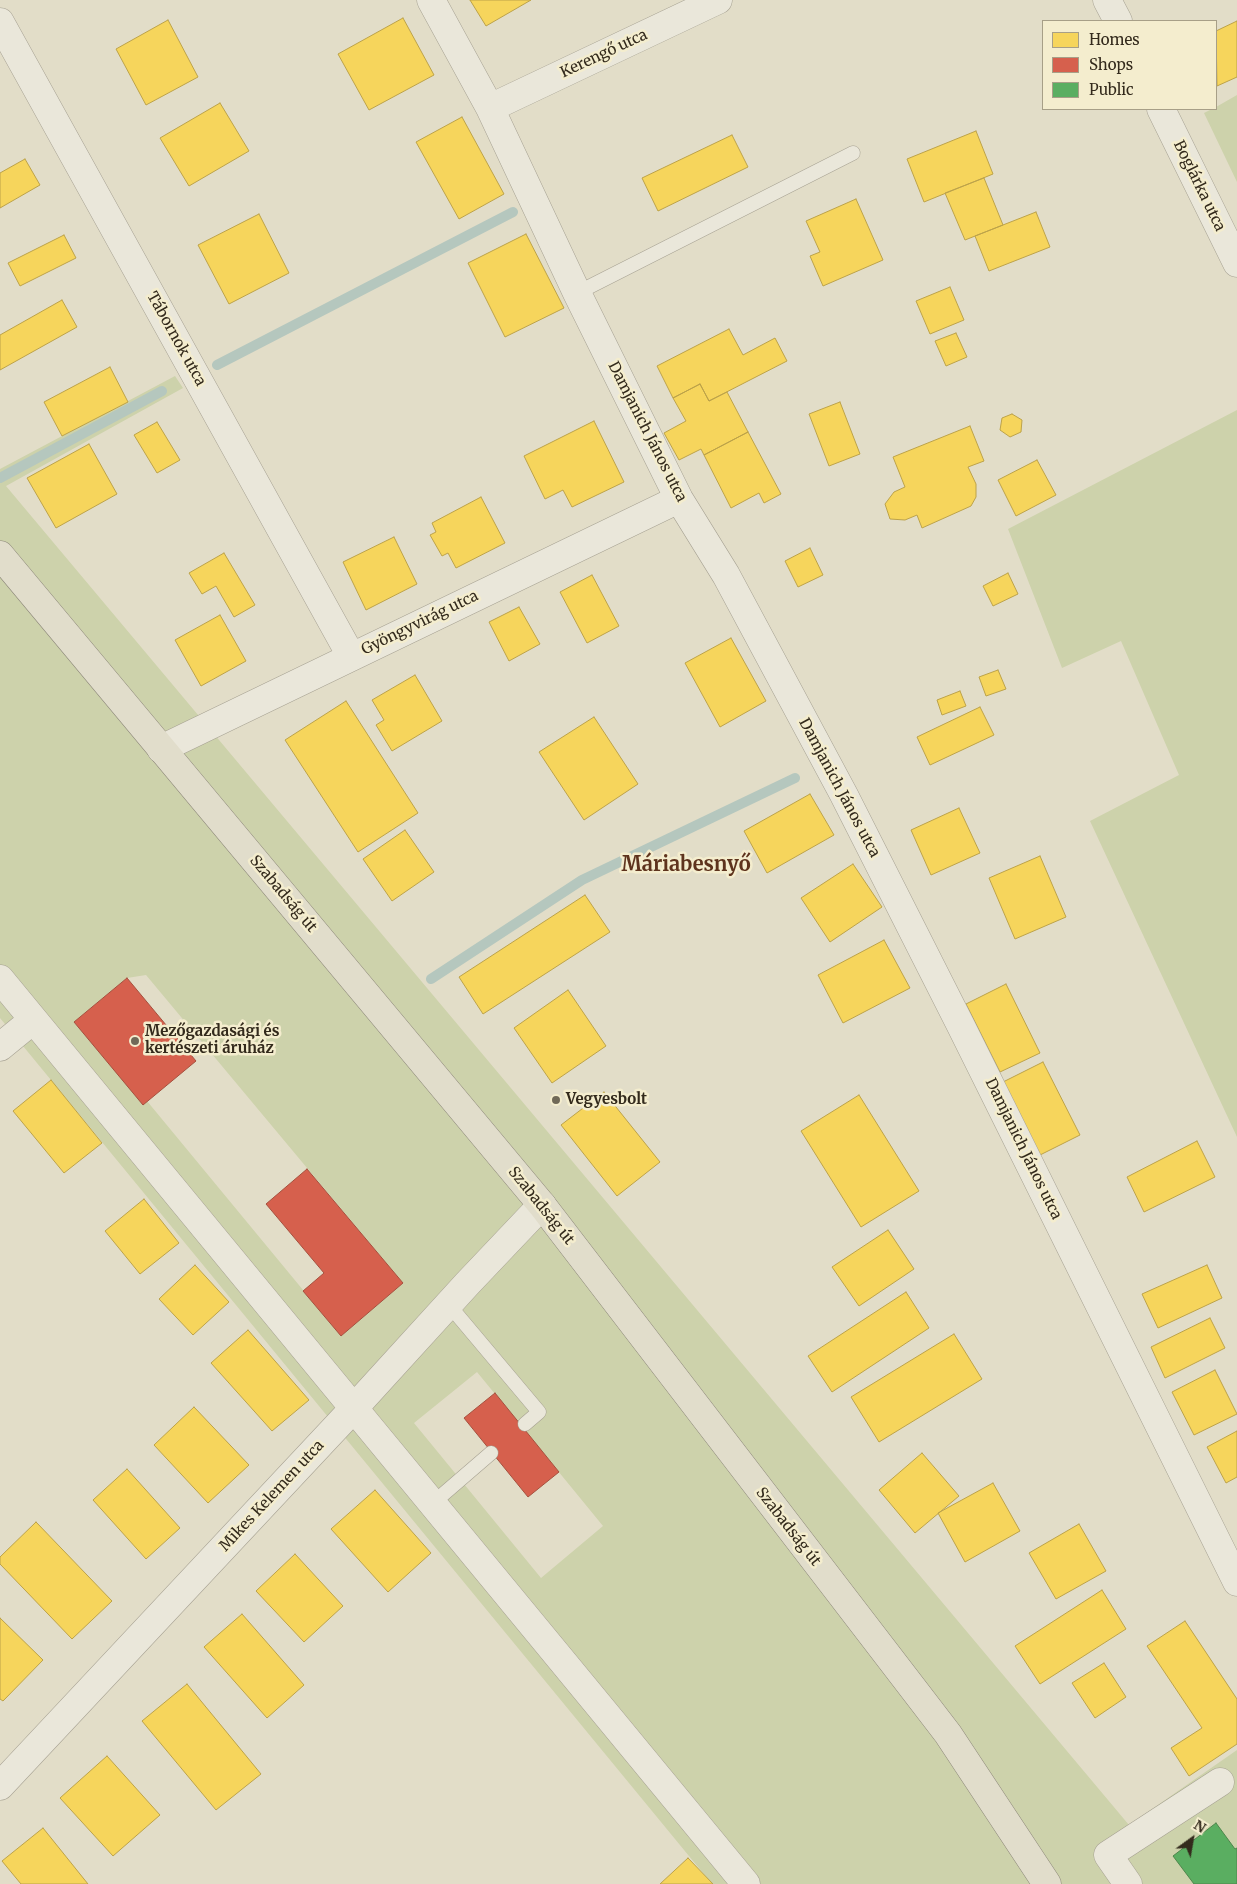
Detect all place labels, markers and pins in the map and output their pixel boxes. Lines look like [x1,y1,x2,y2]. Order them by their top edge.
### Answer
place label: Mezőgazdasági és kertészeti áruház [145,1023,280,1058]
marker: Mezőgazdasági és kertészeti áruház [129,1035,141,1047]
place label: Vegyesbolt [566,1091,647,1109]
marker: Vegyesbolt [550,1094,562,1106]

